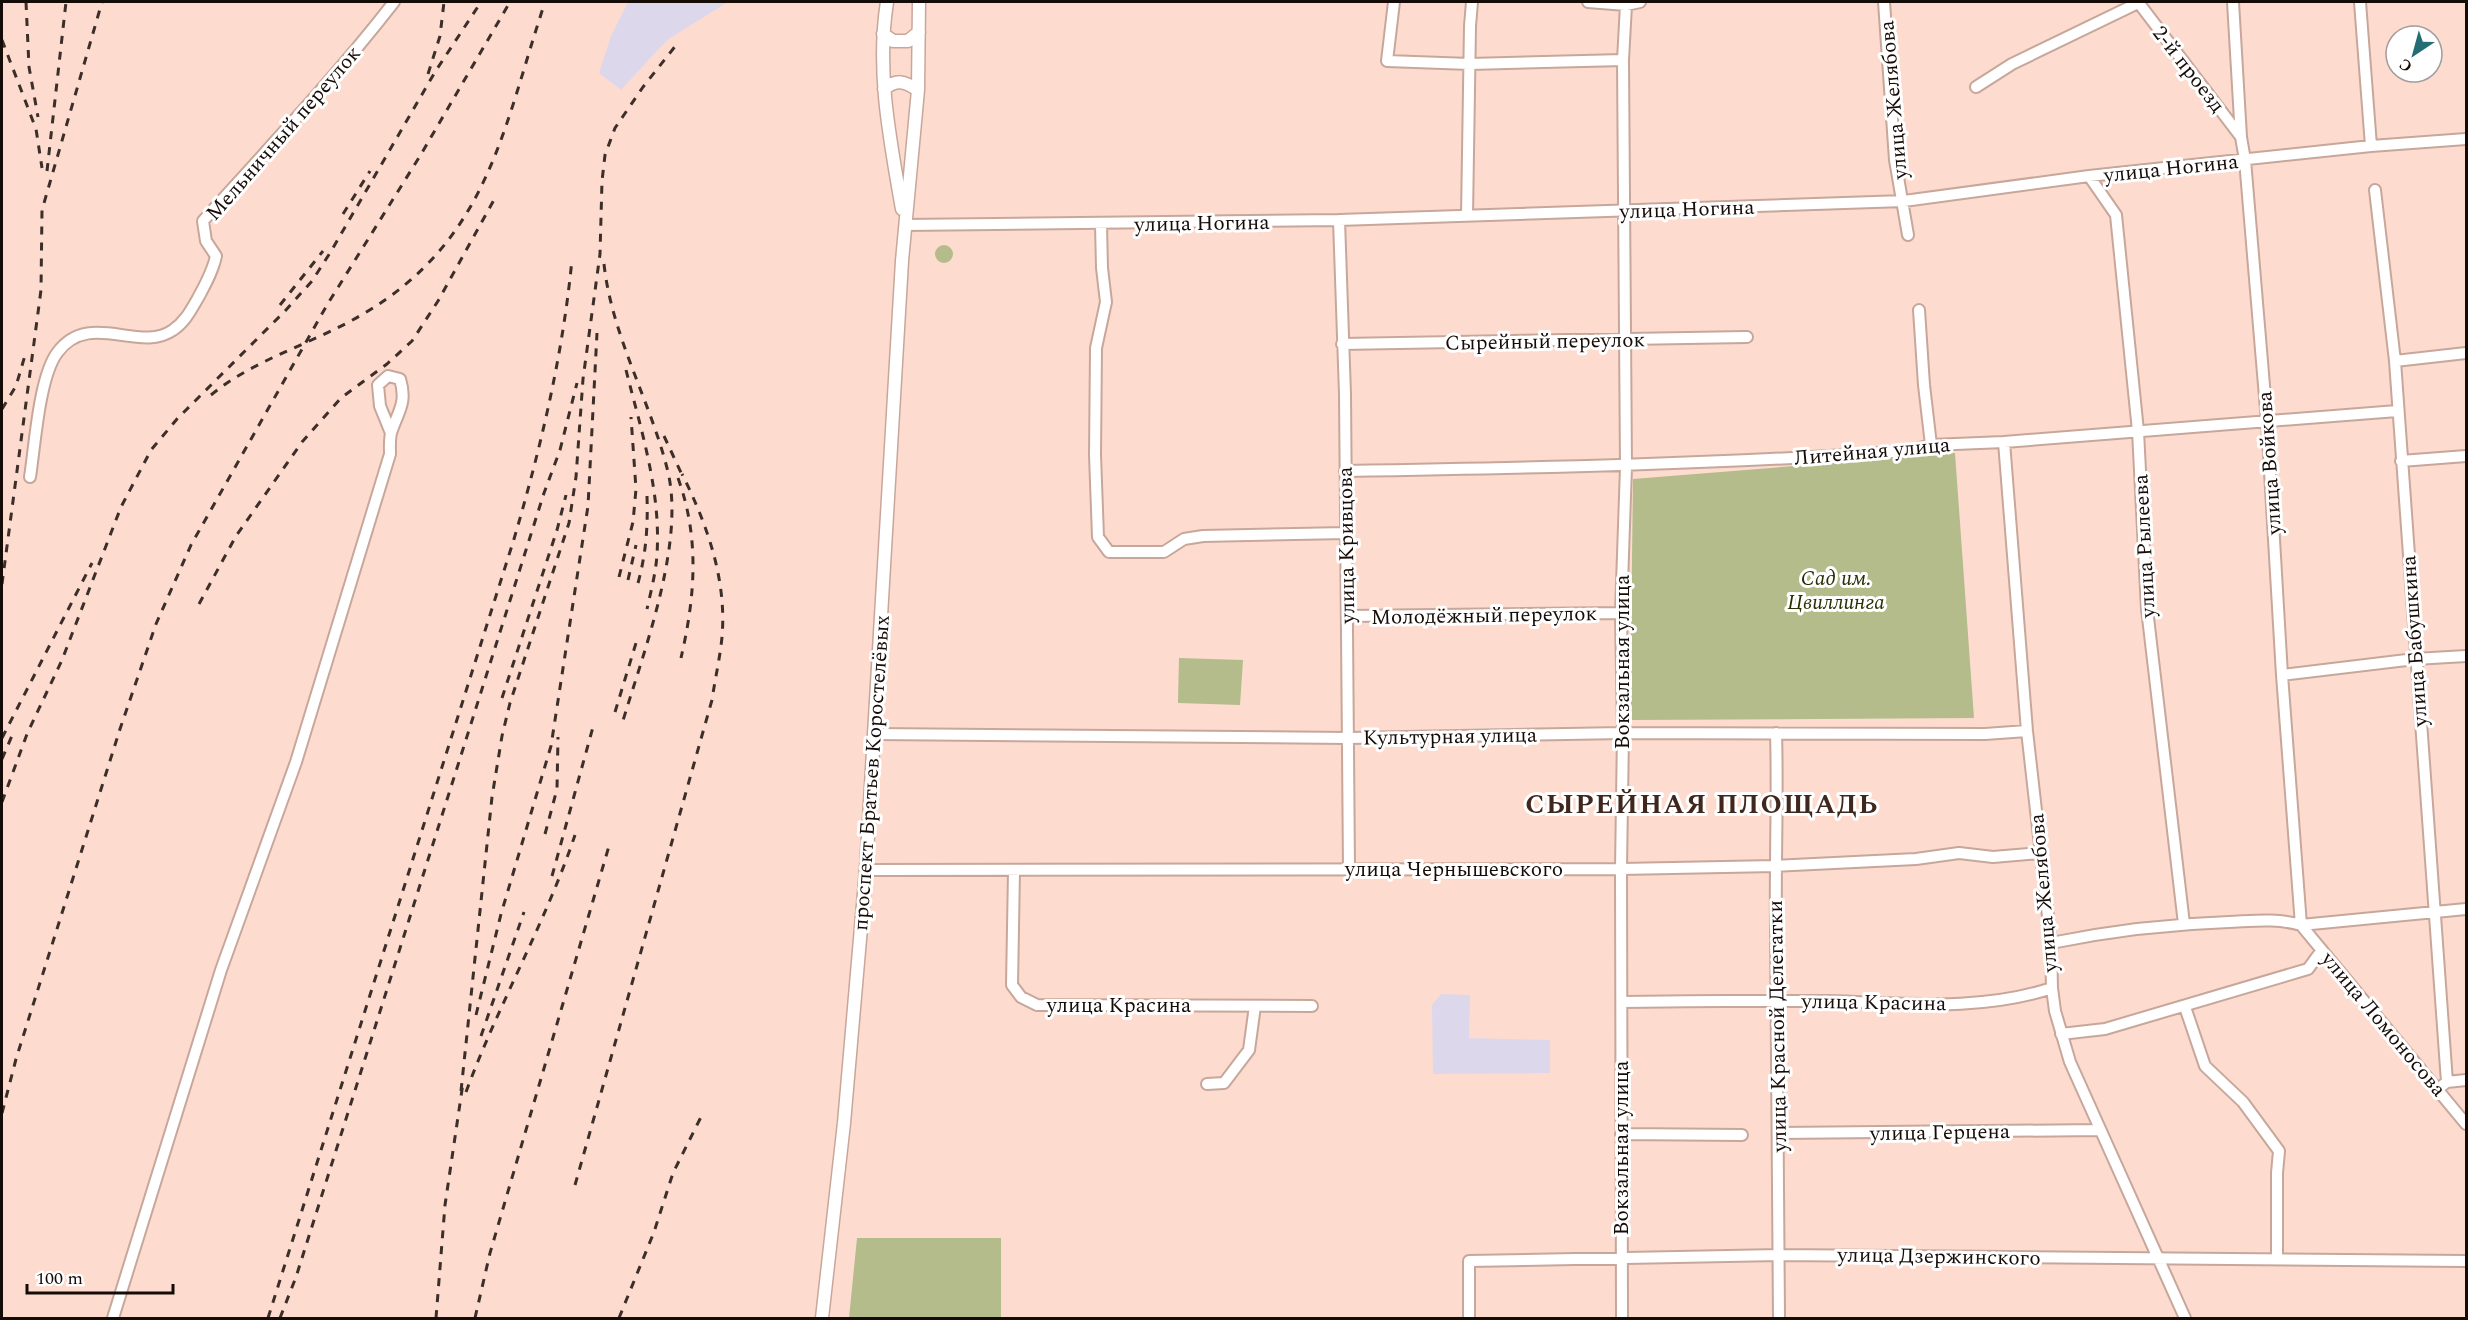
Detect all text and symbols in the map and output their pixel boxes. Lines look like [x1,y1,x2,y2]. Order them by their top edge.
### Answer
street label: улица Желябова [1871,18,1917,182]
street label: 2-й проезд [2144,19,2232,120]
north arrow [2384,24,2444,84]
street label: Мельничный переулок [198,39,369,228]
text: С [2394,52,2417,78]
street label: улица Ногина [2101,146,2241,192]
street label: улица Ногина [1618,192,1756,228]
street label: улица Ногина [1133,207,1271,241]
street label: Сырейный переулок [1445,324,1646,360]
street label: улица Войкова [2249,389,2291,537]
street label: Литейная улица [1793,429,1952,475]
street label: улица Кривцова [1330,465,1364,625]
street label: улица Рылеева [2125,473,2165,620]
street label: улица Бабушкина [2393,553,2437,729]
park label: Сад им. Цвиллинга [1787,563,1885,619]
street label: Вокзальная улица [1607,574,1639,749]
street label: Молодёжный переулок [1371,598,1598,634]
street label: проспект Братьев Коростелёвых [845,614,899,932]
street label: Культурная улица [1363,719,1538,755]
district label: СЫРЕЙНАЯ ПЛОЩАДЬ [1525,784,1879,826]
street label: улица Желябова [2021,811,2067,975]
street label: улица Чернышевского [1344,854,1563,886]
street label: улица Красной Делегатки [1760,900,1796,1153]
street label: улица Ломоносова [2312,944,2454,1105]
street label: улица Красина [1800,986,1947,1020]
street label: улица Красина [1046,990,1192,1022]
street label: Вокзальная улица [1606,1060,1638,1235]
street label: улица Герцена [1869,1116,2011,1150]
street label: улица Дзержинского [1836,1239,2041,1275]
scale bar [27,1257,172,1295]
text: 100 m [36,1265,83,1292]

